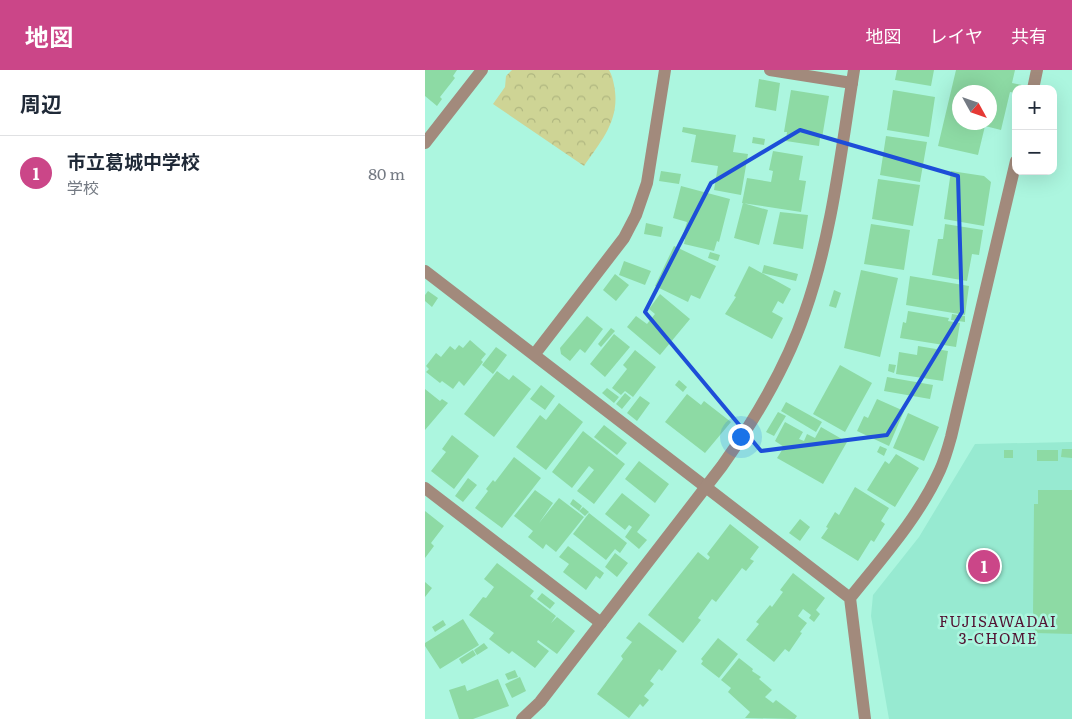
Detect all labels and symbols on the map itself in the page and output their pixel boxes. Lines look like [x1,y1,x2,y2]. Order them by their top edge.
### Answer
north arrow [952,85,997,130]
your location [728,424,754,450]
pin: 1 [968,547,1000,585]
district label: FUJISAWADAI 3-CHOME [939,609,1057,649]

